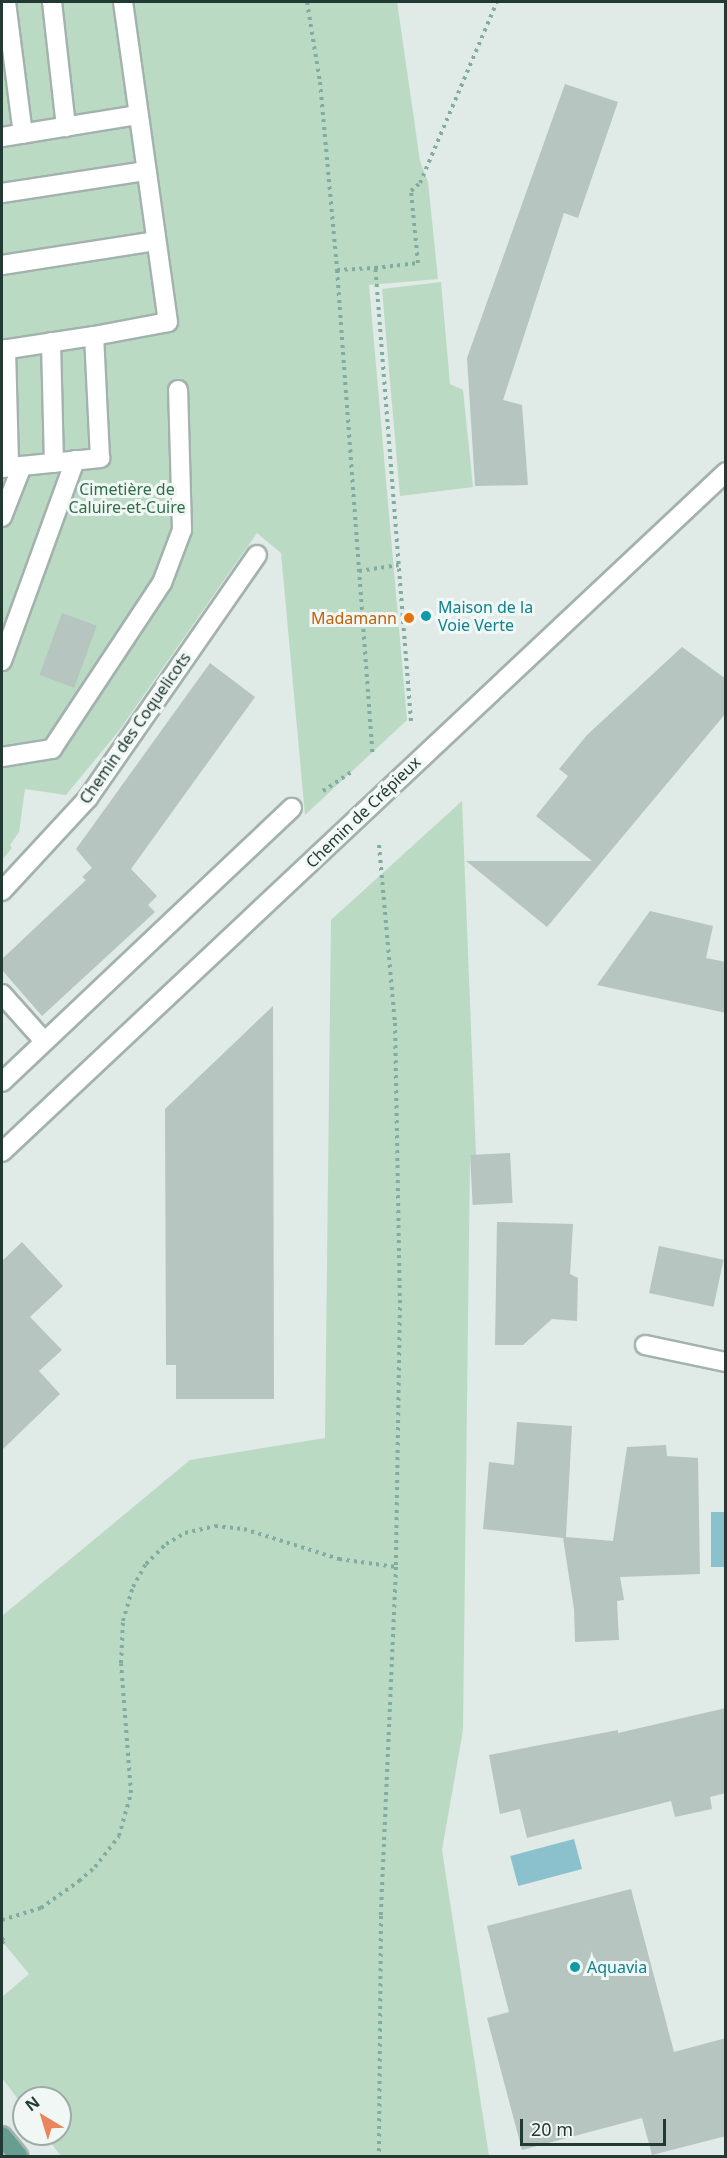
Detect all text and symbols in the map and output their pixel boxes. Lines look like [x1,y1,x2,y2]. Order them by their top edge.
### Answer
park label: Cimetière de Caluire-et-Cuire [68,479,186,517]
place label: Maison de la Voie Verte [438,597,533,635]
place label: Madamann [311,608,397,628]
marker: Maison de la Voie Verte [419,609,433,623]
marker: Madamann [402,611,416,625]
street label: Chemin des Coquelicots [75,649,195,807]
street label: Chemin de Crépieux [302,752,424,872]
place label: Aquavia [587,1957,647,1977]
marker: Aquavia [568,1960,582,1974]
north arrow [12,2086,72,2146]
text: N [20,2091,44,2116]
scale bar [523,2107,668,2145]
text: 20 m [531,2117,573,2141]

